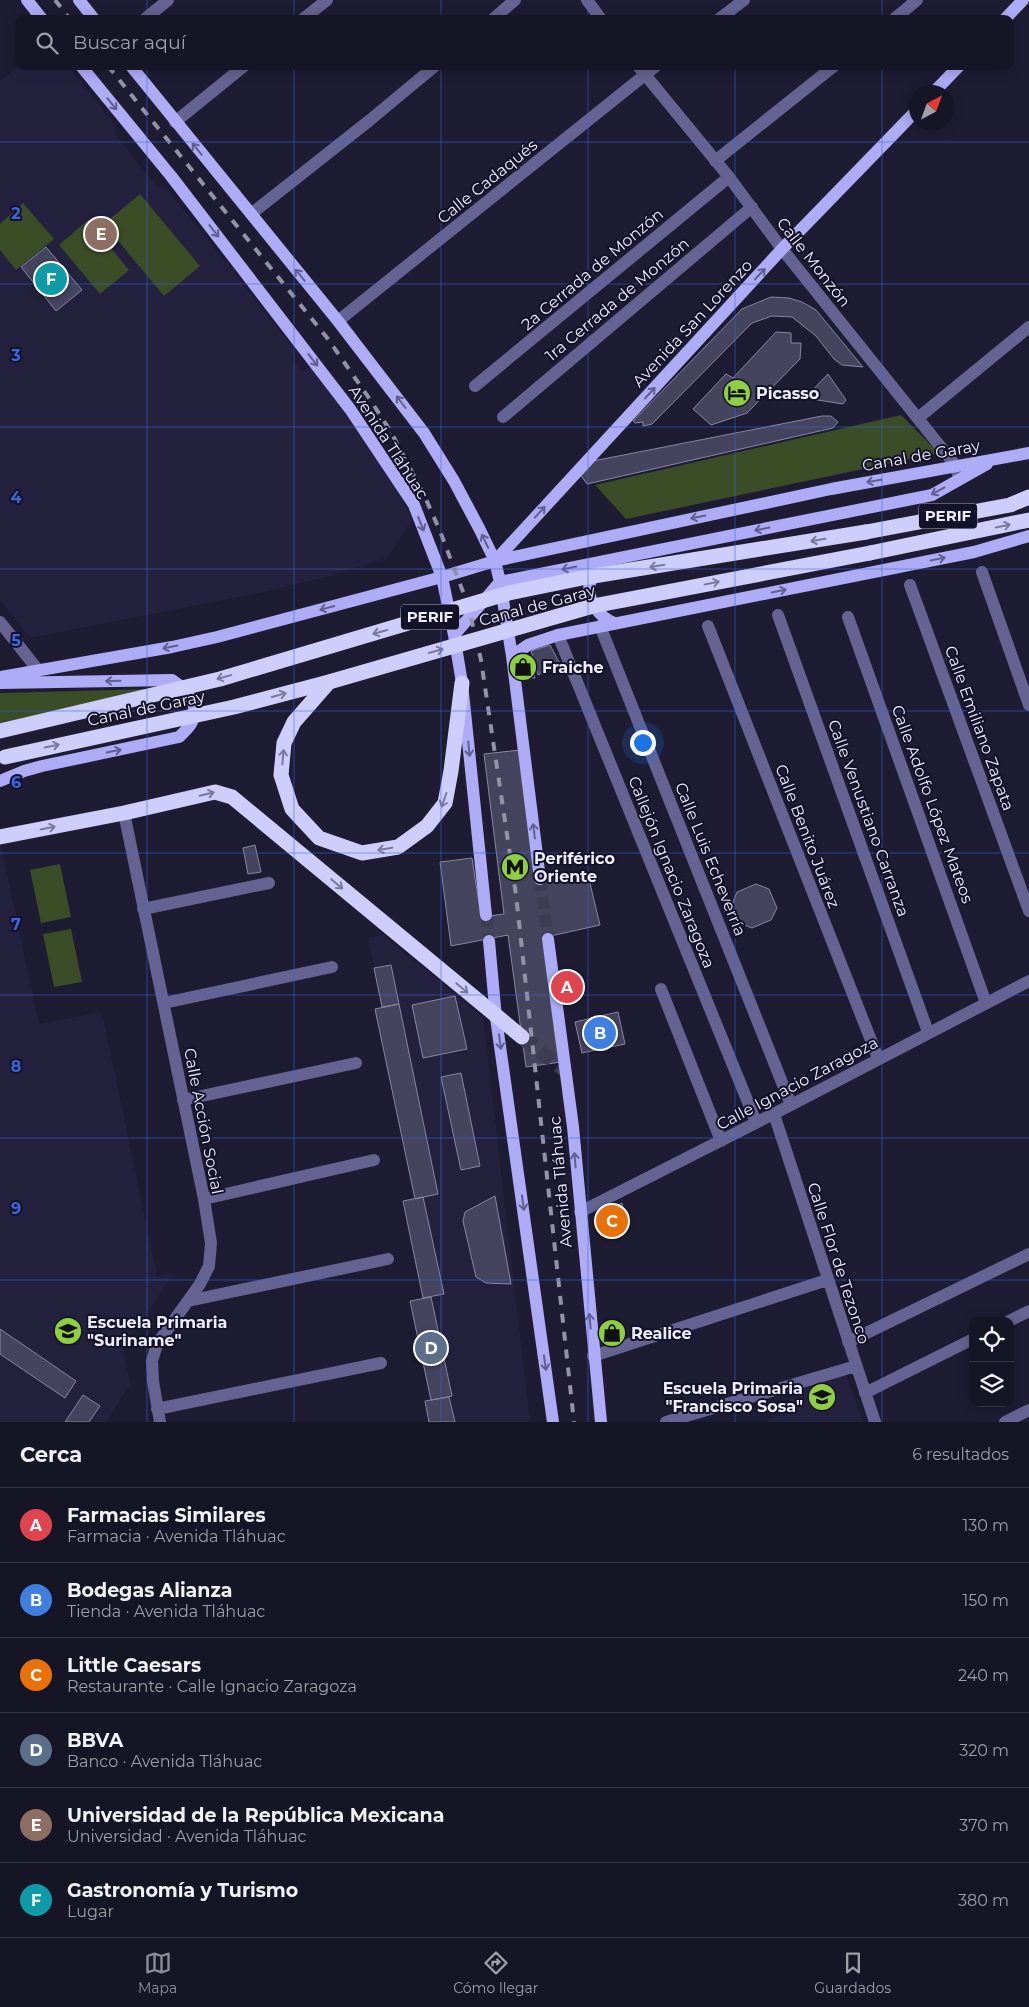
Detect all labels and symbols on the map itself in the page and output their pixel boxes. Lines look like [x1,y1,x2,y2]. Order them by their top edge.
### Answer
north arrow [909,85,954,130]
one-way arrow [107,97,118,110]
street label: Calle Cadaqués [433,135,541,228]
one-way arrow [192,143,203,156]
text: 2 [11,204,21,223]
street label: 2a Cerrada de Monzón [518,205,667,334]
street label: Calle Monzón [773,214,854,311]
pin: E [85,215,117,253]
one-way arrow [208,224,219,237]
street label: 1ra Cerrada de Monzón [542,234,693,365]
street label: Avenida San Lorenzo [628,256,756,391]
pin: F [35,260,67,298]
one-way arrow [754,267,766,280]
one-way arrow [295,269,306,282]
text: 3 [10,346,21,365]
one-way arrow [307,353,318,366]
hotel icon: Picasso [722,378,752,408]
street label: Avenida Tláhuac [345,382,432,503]
place label: Picasso [756,384,819,403]
one-way arrow [644,387,656,399]
one-way arrow [396,395,406,409]
street label: Canal de Garay [861,436,982,475]
one-way arrow [866,476,882,486]
one-way arrow [930,486,945,496]
text: 4 [10,488,22,507]
road number: PERIF [919,504,977,528]
one-way arrow [534,506,546,519]
one-way arrow [690,513,706,522]
one-way arrow [417,516,426,531]
one-way arrow [995,520,1011,530]
one-way arrow [755,525,771,535]
one-way arrow [480,534,489,549]
one-way arrow [810,535,826,545]
one-way arrow [930,553,946,563]
one-way arrow [650,561,666,571]
one-way arrow [561,564,577,574]
one-way arrow [704,578,720,588]
street label: Canal de Garay [477,581,598,630]
one-way arrow [770,585,786,595]
one-way arrow [320,603,336,613]
road number: PERIF [401,604,459,630]
one-way arrow [373,627,389,637]
text: 5 [11,631,21,650]
one-way arrow [162,643,178,653]
street label: Calle Emiliano Zapata [941,643,1018,813]
one-way arrow [427,646,443,656]
shop icon: Fraiche [508,652,538,682]
place label: Fraiche [542,658,604,677]
one-way arrow [217,673,233,683]
one-way arrow [105,676,121,686]
street label: Canal de Garay [86,687,207,730]
one-way arrow [271,690,287,699]
street label: Calle Adolfo López Mateos [888,702,977,906]
street label: Calle Venustiano Carranza [824,717,913,919]
your location [630,730,656,756]
one-way arrow [464,740,474,756]
one-way arrow [44,741,60,750]
one-way arrow [106,746,122,755]
one-way arrow [278,749,288,765]
street label: Calle Benito Juárez [771,762,844,911]
text: 6 [11,773,21,792]
street label: Callejón Ignacio Zaragoza [624,773,719,971]
street label: Calle Luis Echeverría [671,780,750,939]
one-way arrow [198,789,214,798]
one-way arrow [439,792,448,807]
one-way arrow [39,822,55,832]
one-way arrow [529,823,539,839]
one-way arrow [378,844,394,854]
place label: Periférico Oriente [534,849,615,886]
metro station icon: Periférico Oriente [500,852,530,882]
one-way arrow [330,879,343,890]
text: 7 [11,915,21,934]
pin: A [551,968,583,1006]
one-way arrow [455,983,468,994]
pin: B [584,1014,616,1052]
one-way arrow [495,1033,505,1049]
street label: Calle Ignacio Zaragoza [713,1033,881,1134]
street label: Calle Acción Social [180,1046,227,1196]
text: 8 [11,1057,21,1076]
street label: Avenida Tláhuac [545,1116,576,1248]
one-way arrow [571,1152,580,1168]
street label: Calle Flor de Tezonco [803,1180,874,1346]
one-way arrow [518,1194,528,1210]
text: 9 [11,1199,21,1218]
pin: C [596,1202,628,1240]
place label: Escuela Primaria "Suriname" [87,1313,227,1350]
one-way arrow [585,1314,595,1330]
school or university icon: Escuela Primaria "Suriname" [53,1316,83,1346]
shop icon: Realice [597,1318,627,1348]
place label: Realice [631,1324,692,1343]
pin: D [415,1329,447,1367]
one-way arrow [540,1355,550,1371]
place label: Escuela Primaria "Francisco Sosa" [663,1379,803,1416]
school or university icon: Escuela Primaria "Francisco Sosa" [807,1382,837,1412]

